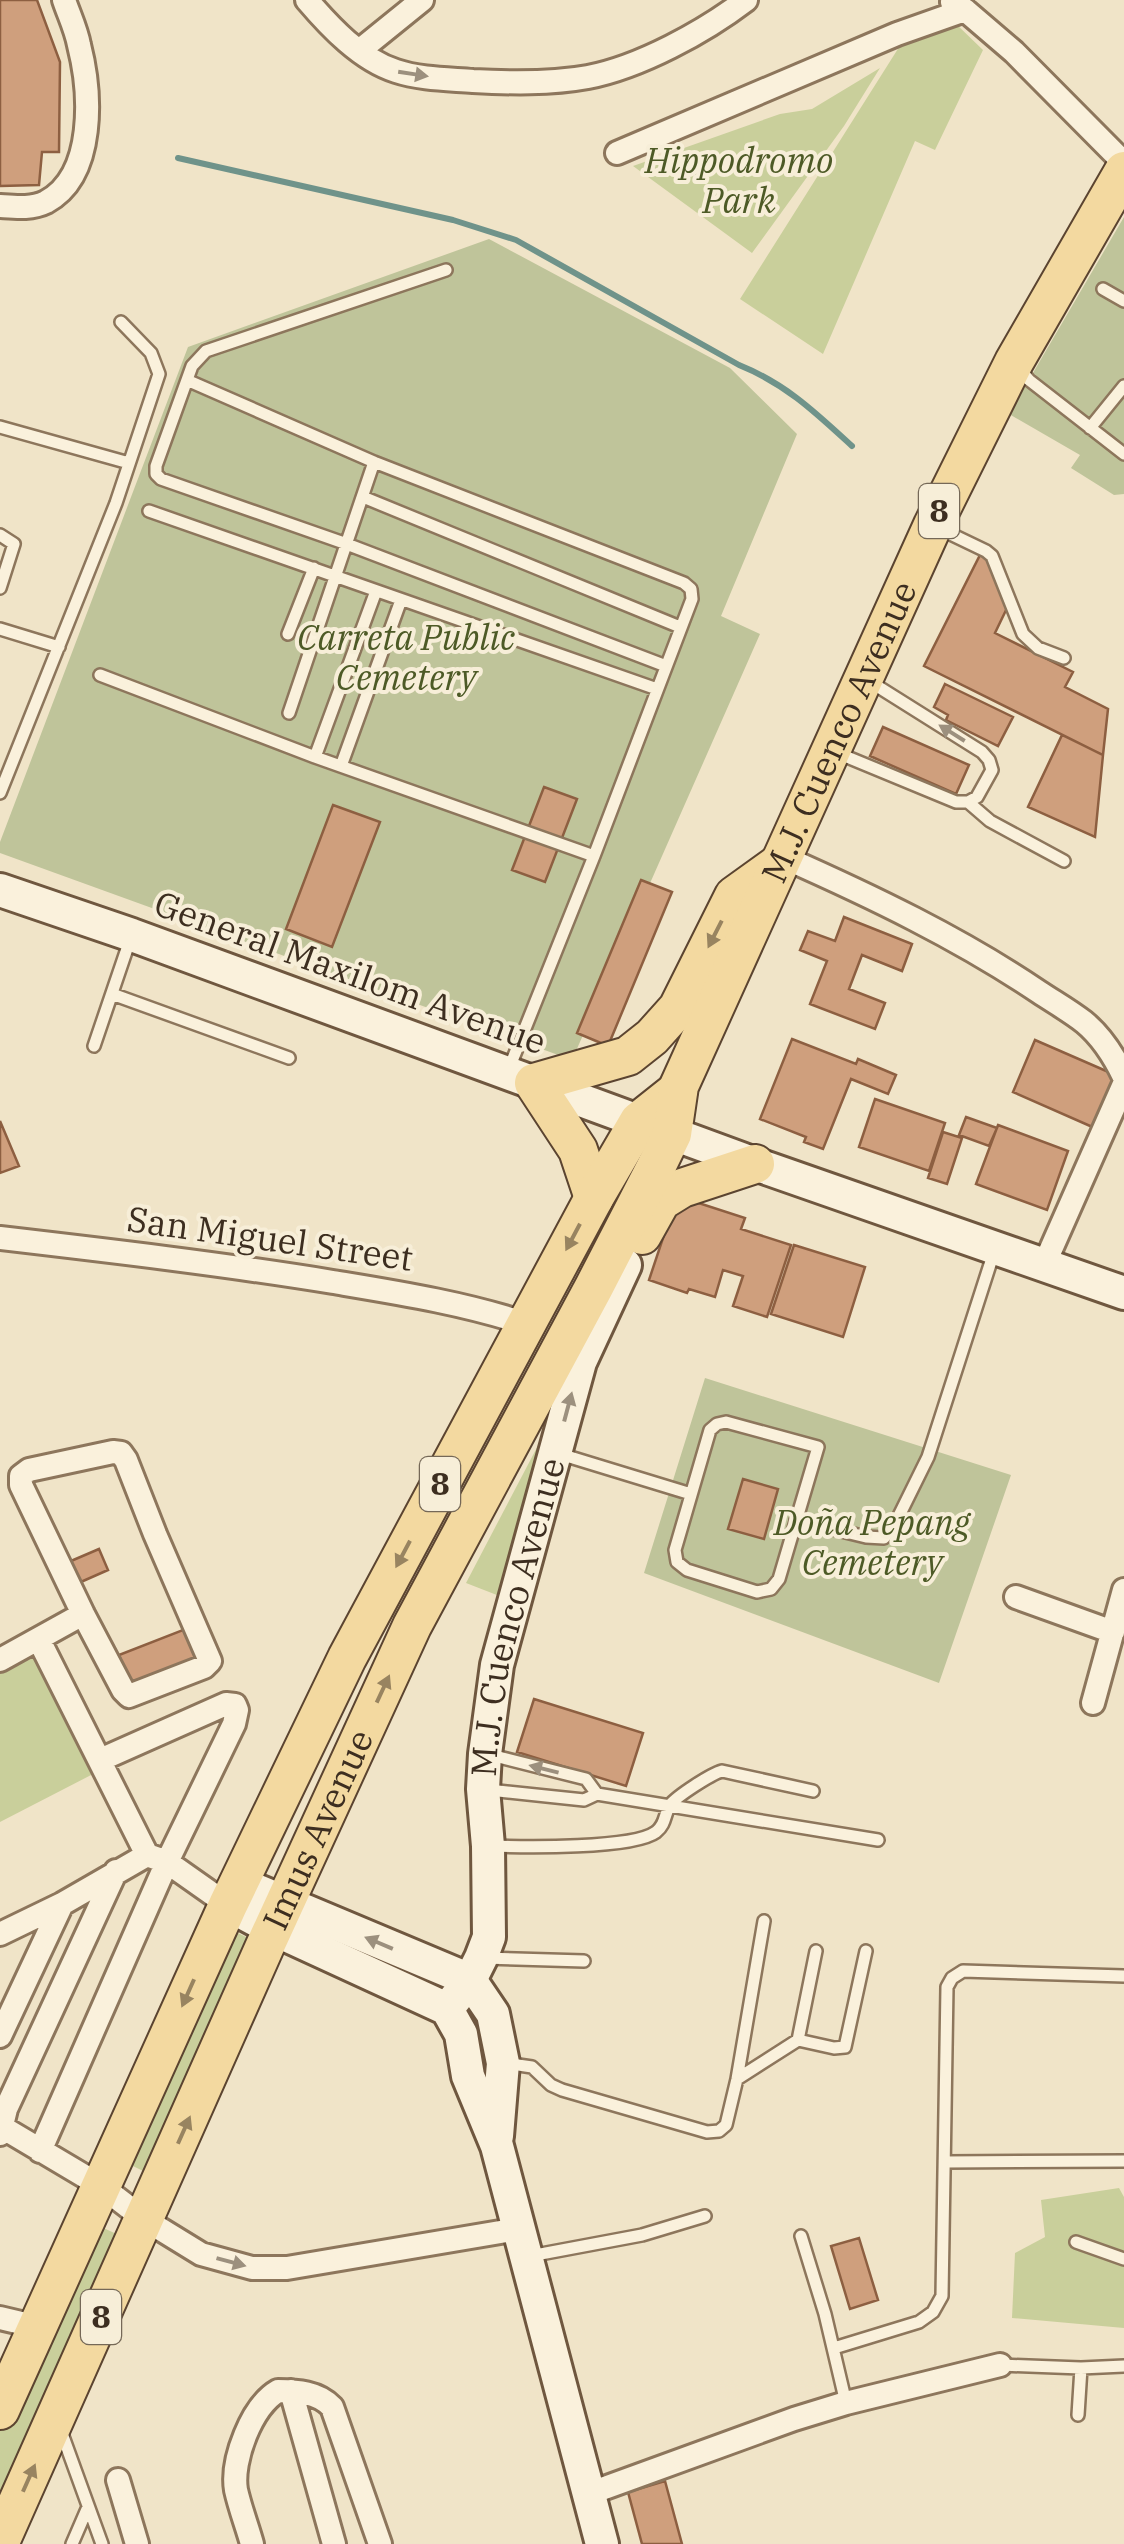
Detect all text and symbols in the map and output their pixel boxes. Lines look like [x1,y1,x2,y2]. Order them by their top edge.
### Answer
one-way arrow [397,67,429,82]
park label: Hippodromo Park [644,137,833,223]
road number: 8 [919,484,959,538]
street label: M.J. Cuenco Avenue [750,574,927,890]
park label: Carreta Public Cemetery [297,614,515,700]
one-way arrow [938,725,966,743]
street label: General Maxilom Avenue [148,880,552,1064]
one-way arrow [707,919,724,948]
street label: San Miguel Street [124,1195,416,1281]
one-way arrow [565,1222,582,1251]
one-way arrow [561,1391,577,1422]
street label: M.J. Cuenco Avenue [460,1452,575,1778]
road number: 8 [420,1457,460,1511]
park label: Doña Pepang Cemetery [773,1499,972,1585]
one-way arrow [395,1539,412,1568]
one-way arrow [375,1674,391,1704]
street label: Imus Avenue [252,1722,383,1937]
one-way arrow [528,1760,559,1776]
one-way arrow [364,1935,394,1951]
one-way arrow [180,1979,196,2008]
one-way arrow [176,2115,192,2145]
one-way arrow [216,2255,247,2271]
road number: 8 [81,2290,121,2344]
one-way arrow [21,2463,37,2493]

